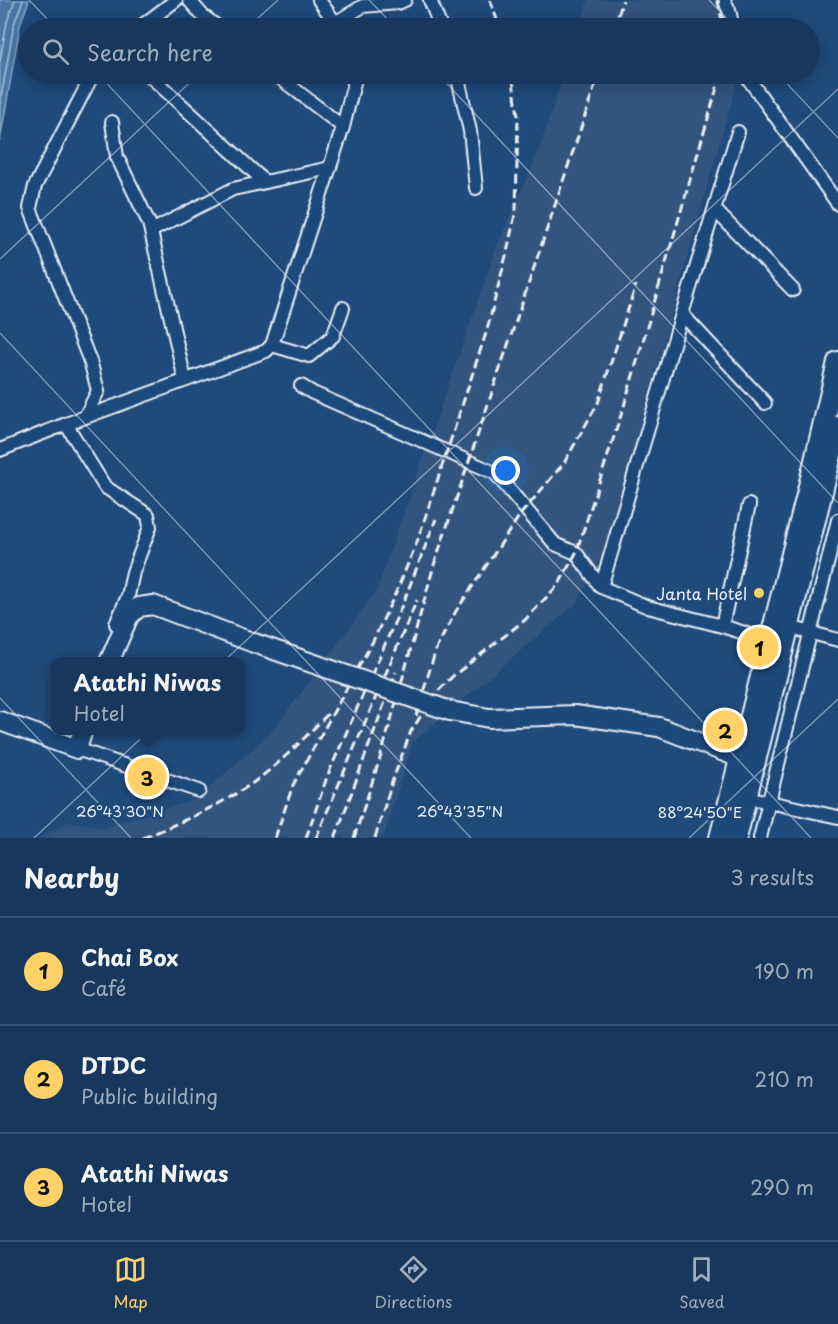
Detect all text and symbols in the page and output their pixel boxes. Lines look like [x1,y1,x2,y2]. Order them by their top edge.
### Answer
search box [18,18,820,84]
icon: search [39,35,72,68]
text: Search here [87,35,213,68]
your location [491,456,520,485]
place label: Janta Hotel [656,581,747,605]
marker: Janta Hotel [752,586,766,600]
pin: 1 [740,624,778,670]
popup [50,657,245,735]
text: Atathi Niwas [74,665,221,698]
text: Hotel [74,698,125,728]
pin: 2 [706,708,744,752]
pin: 3 [128,754,166,800]
text: 26°43'30"N [76,799,164,822]
text: 26°43'35"N [417,799,503,822]
text: 88°24'50"E [658,800,742,823]
text: Nearby [24,858,119,897]
text: 3 results [731,862,814,892]
text: Chai Box [81,940,178,973]
text: 1 [39,956,48,986]
text: 190 m [755,956,814,986]
text: Café [81,973,126,1003]
text: DTDC [81,1048,146,1081]
text: 2 [36,1064,51,1094]
text: 210 m [755,1064,814,1094]
text: Public building [81,1081,218,1111]
text: Atathi Niwas [81,1156,229,1189]
text: 3 [37,1172,50,1202]
text: 290 m [750,1172,814,1202]
text: Hotel [81,1189,132,1219]
tab: Map [113,1253,148,1313]
tab: Directions [374,1253,452,1313]
tab: Saved [679,1253,725,1313]

